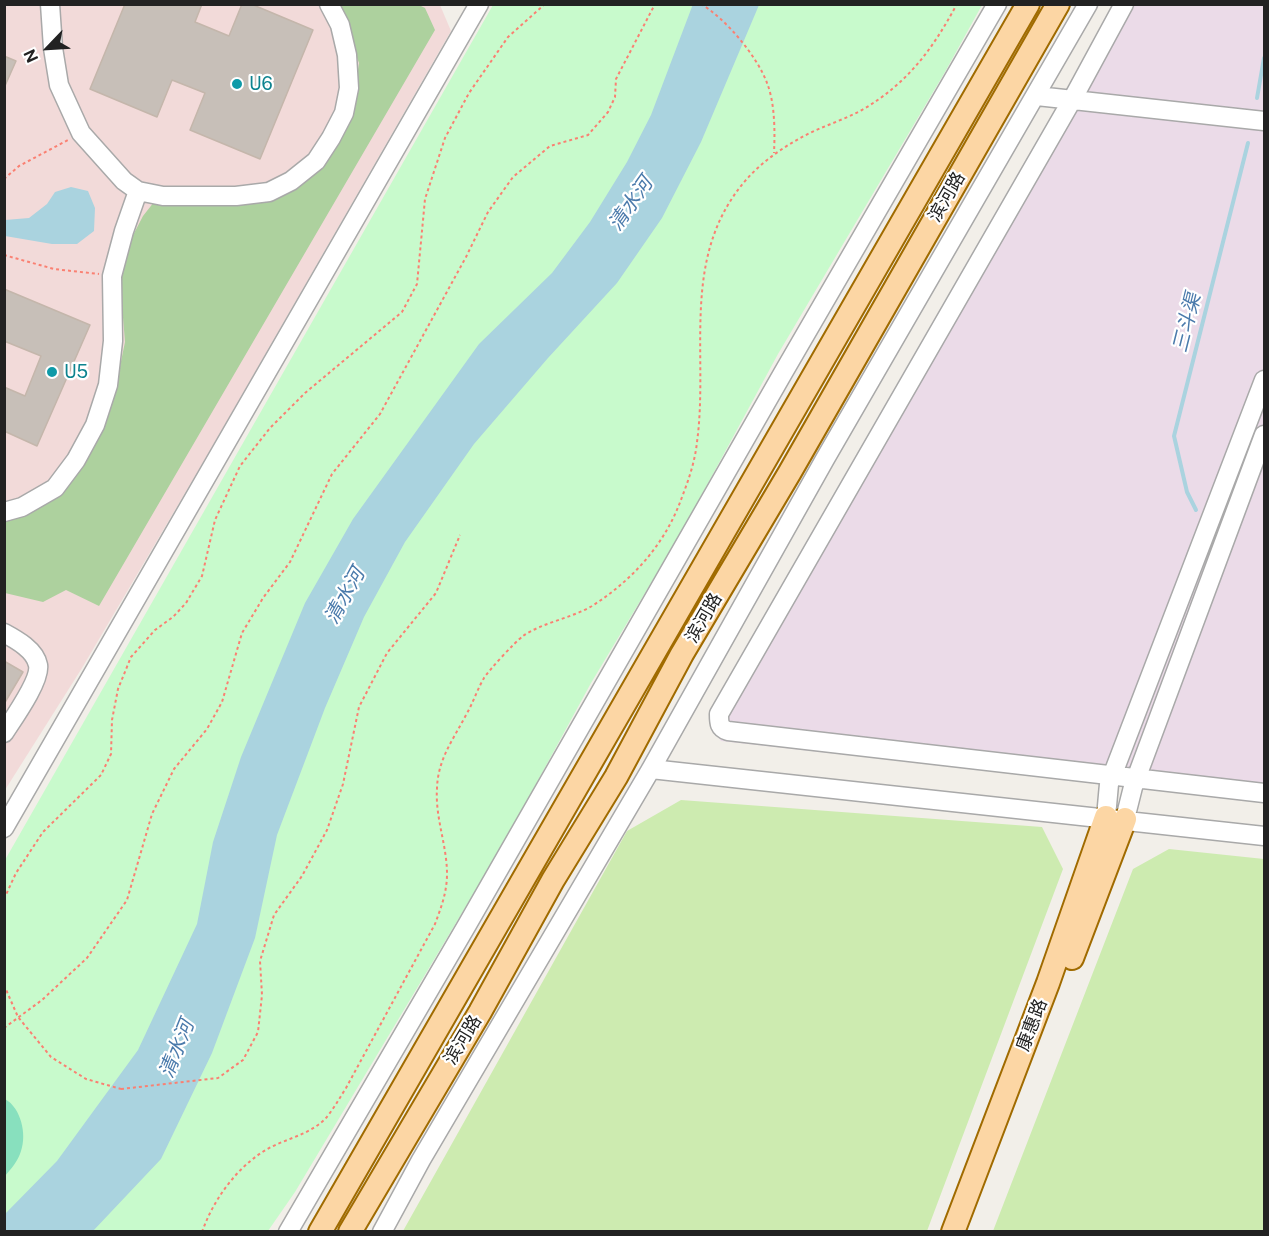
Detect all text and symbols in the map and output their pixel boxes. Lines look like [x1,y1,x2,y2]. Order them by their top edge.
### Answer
north arrow [18,18,78,78]
text: N [20,46,42,66]
place label: U6 [249,73,273,95]
marker: U6 [230,77,244,91]
street label: 滨河路 [924,168,970,226]
water label: 清水河 [604,173,658,235]
water label: 三斗渠 [1168,291,1206,355]
place label: U5 [64,361,88,383]
marker: U5 [45,365,59,379]
water label: 清水河 [320,564,370,628]
street label: 滨河路 [681,589,727,647]
street label: 康惠路 [1012,996,1052,1054]
street label: 滨河路 [440,1011,486,1069]
water label: 清水河 [155,1017,199,1081]

